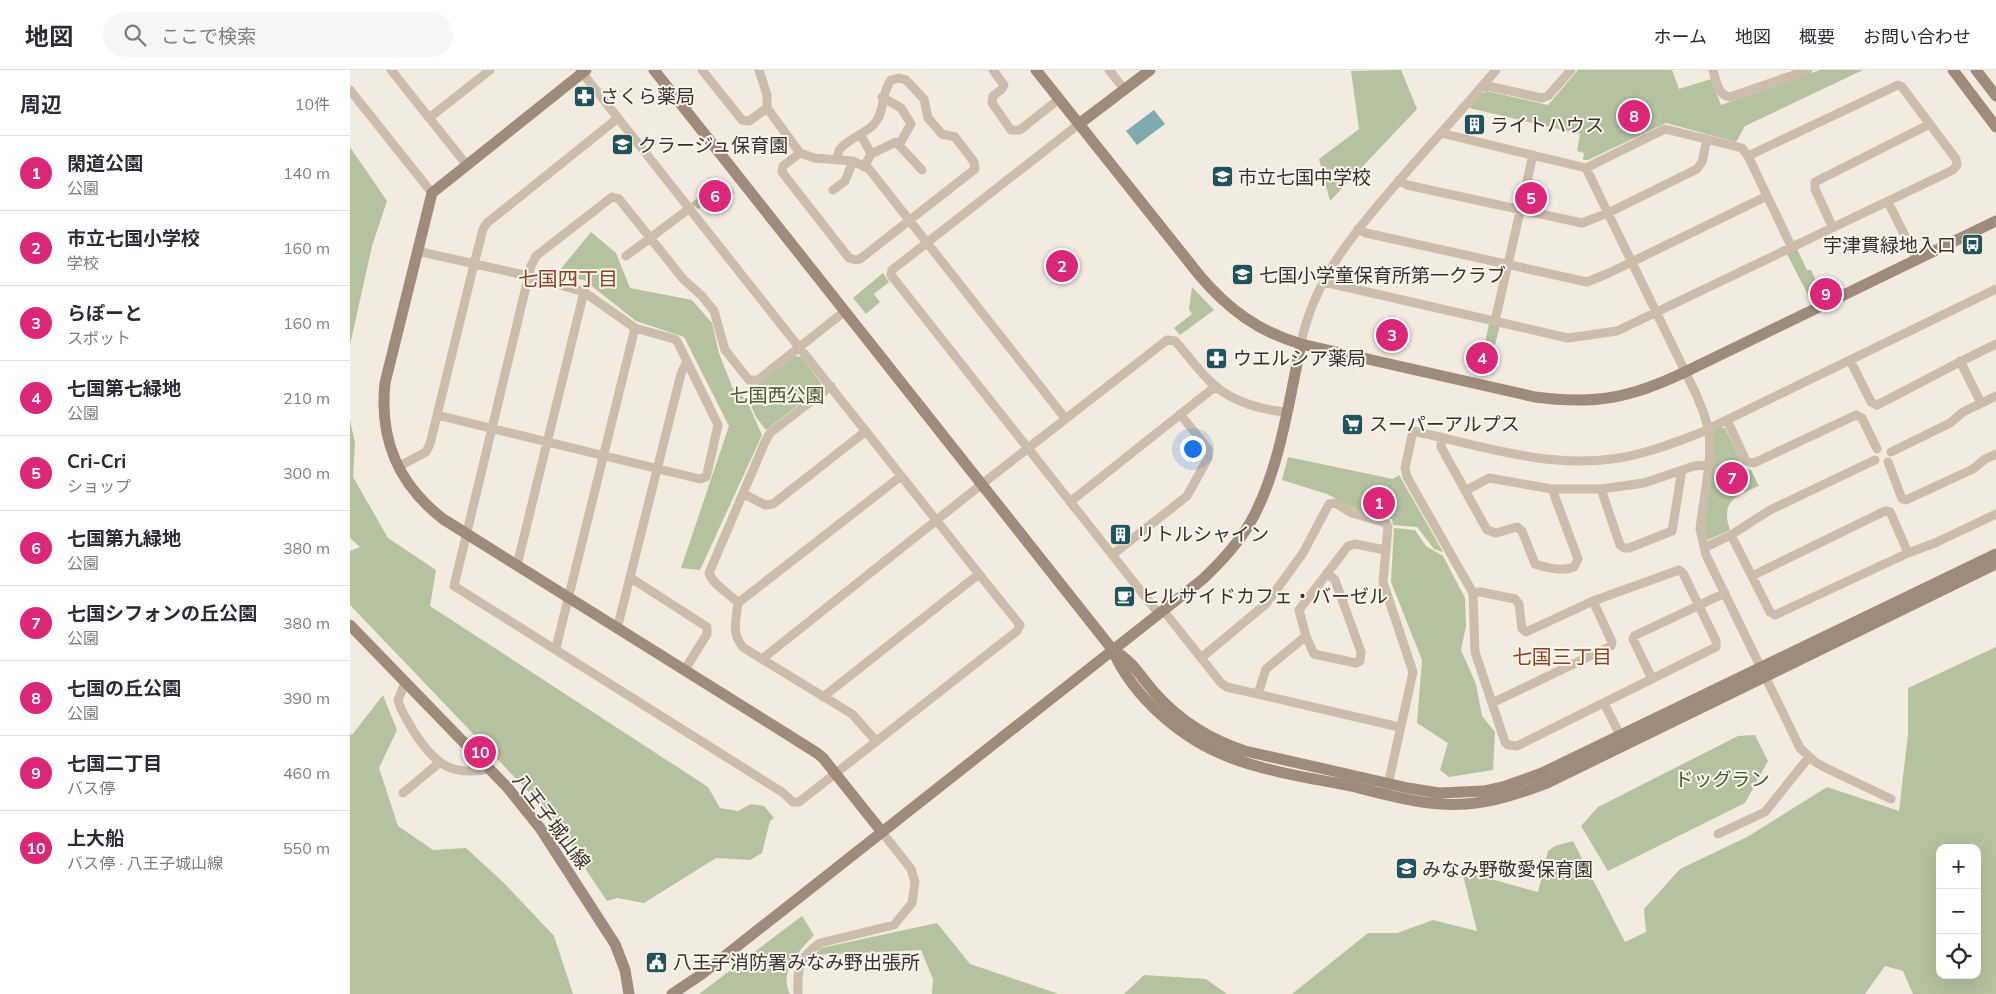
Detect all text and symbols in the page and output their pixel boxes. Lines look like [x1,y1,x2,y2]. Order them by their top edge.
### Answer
search box [103,12,453,57]
text: 地図 [25,21,73,51]
icon: search [121,21,149,49]
text: ここで検索 [161,24,256,48]
text: ホーム [1654,25,1707,48]
text: 地図 [1735,25,1771,48]
text: 概要 [1799,25,1835,48]
text: お問い合わせ [1863,25,1971,48]
pharmacy icon: さくら薬局 [572,84,596,108]
place label: さくら薬局 [600,84,695,108]
text: 周辺 [20,91,62,117]
text: 10件 [295,94,330,114]
pin: 8 [1618,97,1650,135]
building icon: ライトハウス [1462,113,1486,137]
place label: ライトハウス [1490,113,1604,137]
school or university icon: クラージュ保育園 [610,133,634,157]
place label: クラージュ保育園 [638,133,788,157]
text: 閑道公園 [67,151,143,175]
text: 1 [31,163,41,183]
text: 140 m [283,163,330,183]
school or university icon: 市立七国中学校 [1210,165,1234,189]
place label: 市立七国中学校 [1238,165,1371,189]
pin: 6 [699,177,731,215]
text: 公園 [67,178,99,198]
pin: 5 [1515,179,1547,217]
text: 市立七国小学校 [67,226,200,250]
place label: 宇津貫緑地入口 [1823,233,1956,257]
bus stop icon: 宇津貫緑地入口 [1960,233,1984,257]
text: 2 [31,238,41,258]
text: 160 m [283,238,330,258]
pin: 2 [1046,247,1078,285]
text: 学校 [67,253,99,273]
school or university icon: 七国小学童保育所第一クラブ [1231,263,1255,287]
place label: 七国小学童保育所第一クラブ [1259,263,1506,287]
district label: 七国四丁目 [518,266,618,291]
pin: 9 [1810,275,1842,313]
text: らぽーと [67,301,143,325]
text: 3 [31,313,41,333]
text: 160 m [283,313,330,333]
pin: 3 [1376,316,1408,354]
text: スポット [67,328,131,348]
pin: 4 [1466,339,1498,377]
pharmacy icon: ウエルシア薬局 [1205,346,1229,370]
place label: ウエルシア薬局 [1233,346,1366,370]
text: 七国第七緑地 [67,376,181,400]
park label: 七国西公園 [729,383,825,407]
text: 4 [31,388,41,408]
text: 210 m [283,388,330,408]
text: 公園 [67,403,99,423]
supermarket icon: スーパーアルプス [1341,412,1365,436]
place label: スーパーアルプス [1369,412,1520,436]
your location [1180,436,1206,462]
text: Cri-Cri [67,449,126,473]
pin: 7 [1716,459,1748,497]
text: 5 [31,463,41,483]
text: 300 m [283,463,330,483]
text: ショップ [67,476,131,496]
pin: 1 [1363,484,1395,522]
building icon: リトルシャイン [1108,522,1132,546]
place label: リトルシャイン [1136,522,1269,546]
text: 七国第九緑地 [67,526,181,550]
text: 6 [31,538,41,558]
text: 380 m [283,538,330,558]
text: 公園 [67,553,99,573]
cafe icon: ヒルサイドカフェ・バーゼル [1113,584,1137,608]
place label: ヒルサイドカフェ・バーゼル [1141,584,1388,608]
text: 七国シフォンの丘公園 [67,601,257,625]
text: 7 [31,613,41,633]
text: 380 m [283,613,330,633]
text: 公園 [67,628,99,648]
district label: 七国三丁目 [1512,644,1612,669]
text: 七国の丘公園 [67,676,181,700]
text: 8 [31,688,41,708]
text: 390 m [283,688,330,708]
text: 公園 [67,703,99,723]
pin: 10 [464,733,496,771]
text: 七国二丁目 [67,751,162,775]
text: 9 [31,763,41,783]
text: 460 m [283,763,330,783]
park label: ドッグラン [1674,767,1770,791]
street label: 八王子城山線 [508,768,596,874]
text: バス停 [67,778,115,798]
text: 上大船 [67,826,124,850]
text: 10 [26,838,46,858]
text: 550 m [283,838,330,858]
map controls [1936,844,1981,979]
button: + [1936,844,1981,889]
text: バス停 · 八王子城山線 [67,853,223,873]
school or university icon: みなみ野敬愛保育園 [1394,857,1418,881]
place label: みなみ野敬愛保育園 [1422,857,1593,881]
button: − [1936,889,1981,934]
button: locate [1936,934,1981,979]
public building icon: 八王子消防署みなみ野出張所 [645,950,669,974]
place label: 八王子消防署みなみ野出張所 [673,950,920,974]

